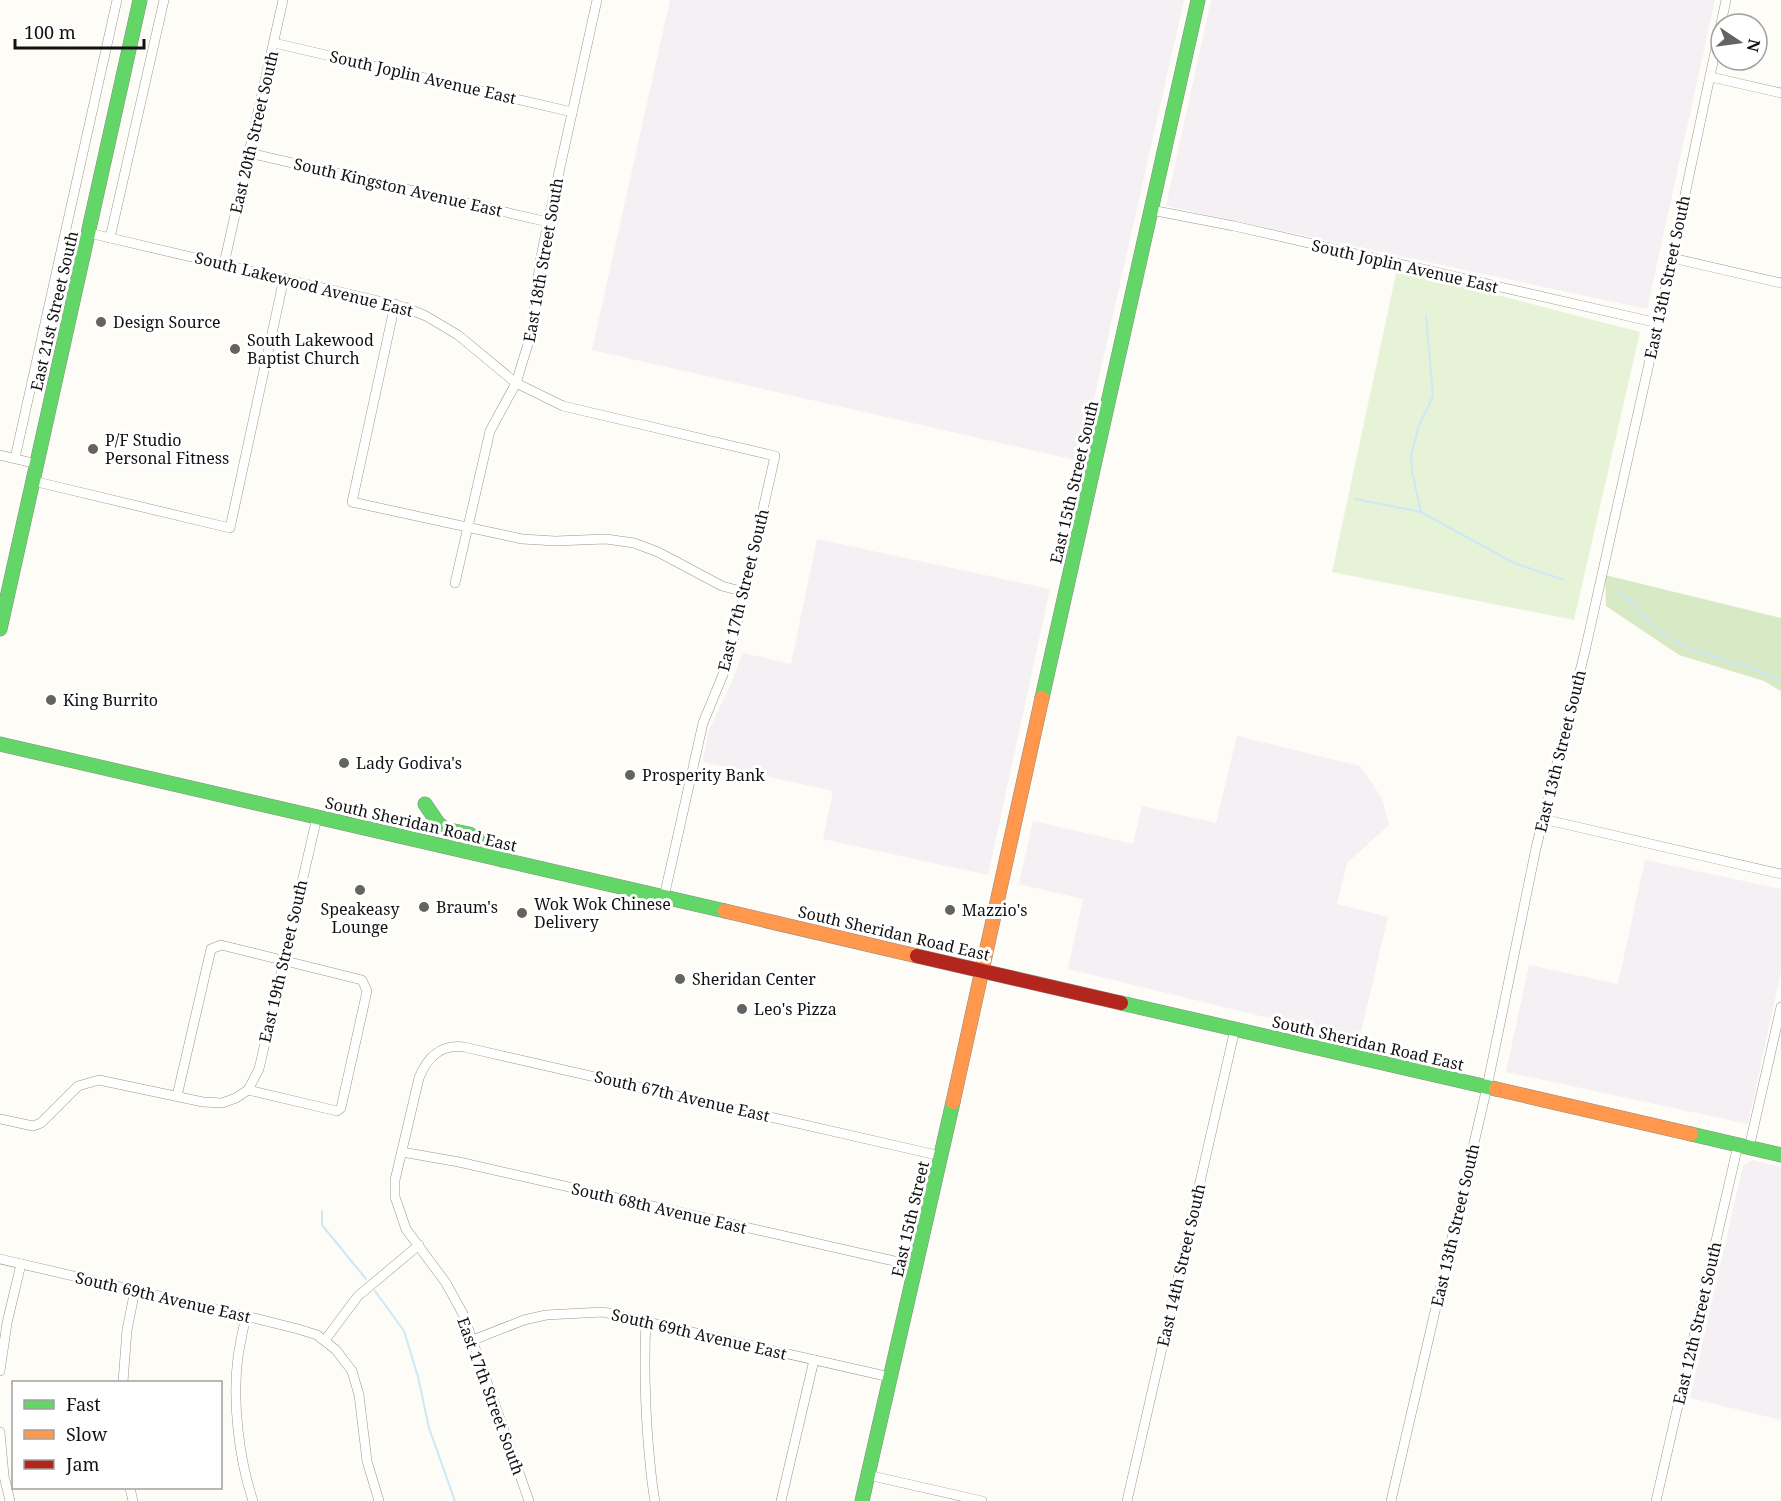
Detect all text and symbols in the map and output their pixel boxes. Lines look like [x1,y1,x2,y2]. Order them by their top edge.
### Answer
scale bar [15,12,144,50]
north arrow [1709,12,1769,72]
text: 100 m [24,20,76,44]
text: N [1741,37,1766,54]
street label: South Joplin Avenue East [328,45,519,109]
street label: East 20th Street South [225,48,283,216]
street label: South Kingston Avenue East [292,152,505,222]
street label: East 18th Street South [518,176,568,344]
street label: East 13th Street South [1639,193,1695,361]
street label: East 21st Street South [25,229,83,393]
street label: South Joplin Avenue East [1310,234,1501,298]
street label: South Lakewood Avenue East [193,246,416,322]
place label: Design Source [113,311,221,333]
marker: Design Source [94,315,108,329]
place label: South Lakewood Baptist Church [247,329,374,369]
marker: South Lakewood Baptist Church [228,342,242,356]
street label: East 15th Street South [1045,398,1103,566]
place label: P/F Studio Personal Fitness [105,429,229,469]
marker: P/F Studio Personal Fitness [86,442,100,456]
street label: East 17th Street South [712,507,774,673]
street label: East 13th Street South [1529,668,1591,834]
place label: King Burrito [63,689,158,711]
marker: King Burrito [44,693,58,707]
place label: Lady Godiva's [356,752,462,774]
marker: Lady Godiva's [337,756,351,770]
place label: Prosperity Bank [642,764,765,786]
marker: Prosperity Bank [623,768,637,782]
street label: South Sheridan Road East [323,791,519,857]
street label: East 19th Street South [254,877,312,1045]
marker: Speakeasy Lounge [353,883,367,897]
place label: Wok Wok Chinese Delivery [534,893,671,933]
place label: Braum's [436,896,498,918]
place label: Speakeasy Lounge [321,898,400,938]
place label: Mazzio's [962,899,1027,921]
marker: Braum's [417,900,431,914]
street label: South Sheridan Road East [796,900,992,966]
marker: Mazzio's [943,903,957,917]
marker: Wok Wok Chinese Delivery [515,906,529,920]
place label: Sheridan Center [692,968,816,990]
marker: Sheridan Center [673,972,687,986]
place label: Leo's Pizza [754,998,837,1020]
marker: Leo's Pizza [735,1002,749,1016]
street label: South Sheridan Road East [1270,1010,1466,1076]
street label: South 67th Avenue East [592,1065,772,1127]
street label: East 13th Street South [1426,1141,1484,1309]
street label: East 15th Street [886,1158,934,1279]
street label: South 68th Avenue East [569,1177,749,1239]
street label: East 14th Street South [1152,1181,1210,1349]
street label: East 12th Street South [1668,1239,1726,1407]
street label: South 69th Avenue East [73,1266,253,1328]
street label: South 69th Avenue East [609,1303,789,1365]
street label: East 17th Street South [452,1314,530,1478]
legend [12,1381,222,1489]
text: Fast [66,1392,101,1416]
text: Slow [66,1422,108,1446]
text: Jam [65,1452,100,1476]

